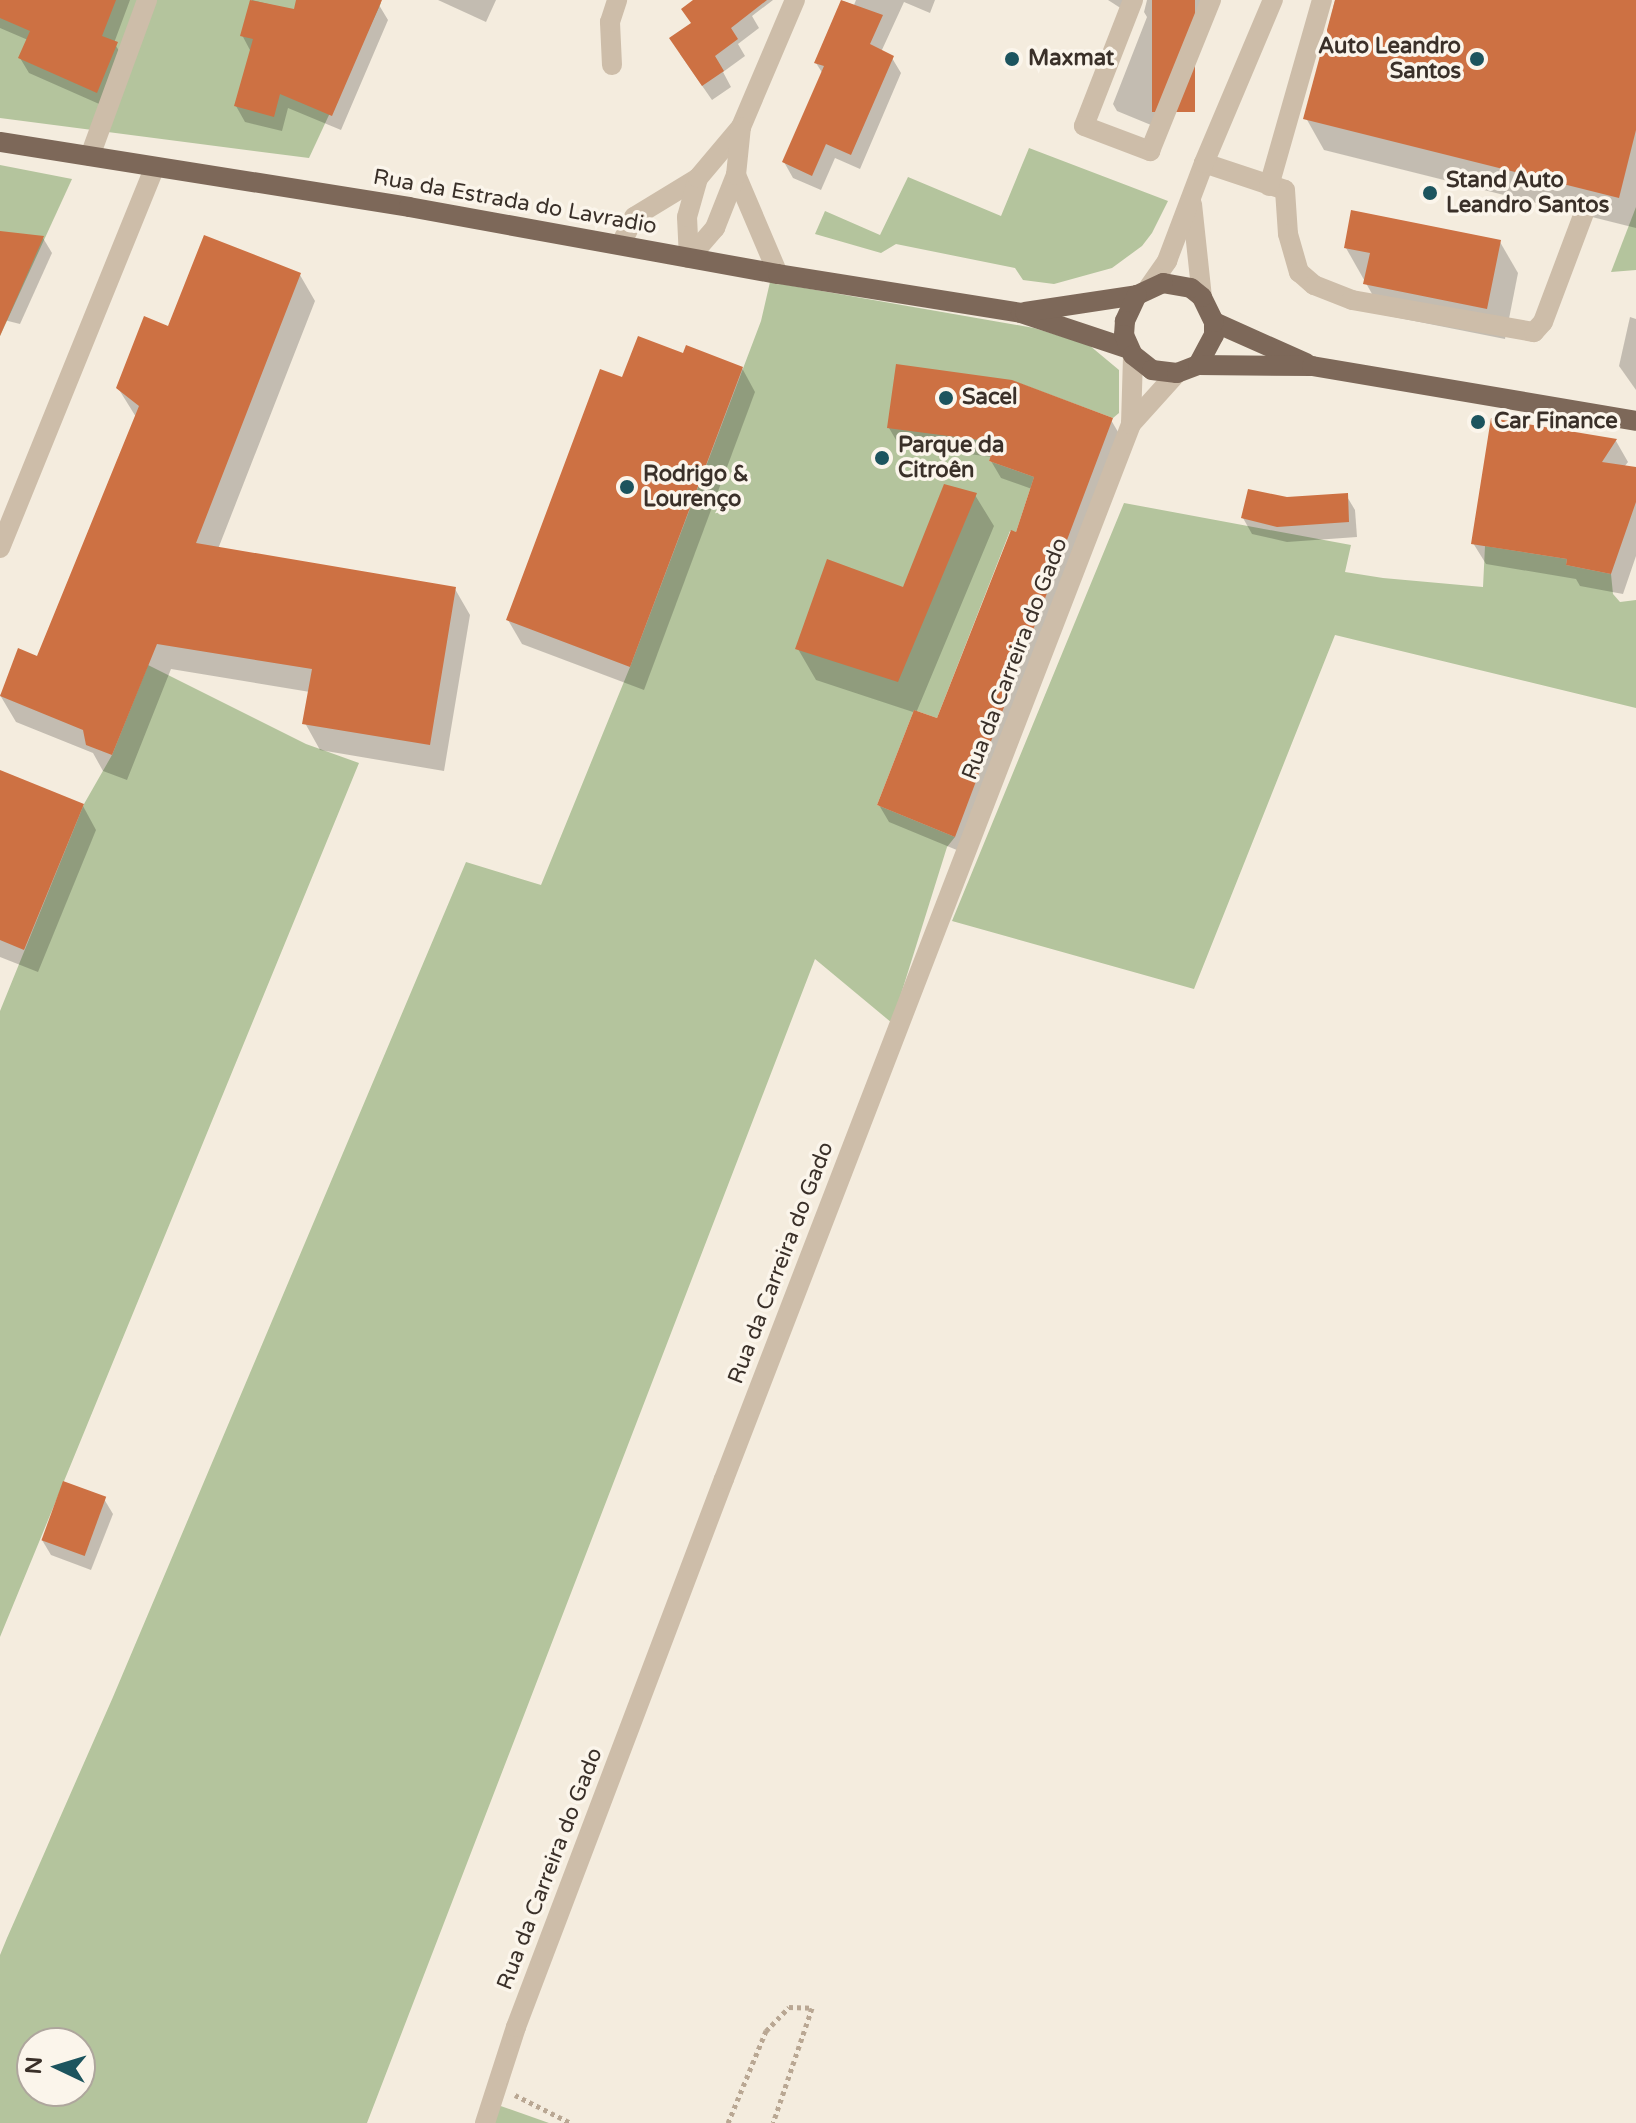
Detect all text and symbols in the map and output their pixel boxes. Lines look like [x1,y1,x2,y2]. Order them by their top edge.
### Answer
place label: Auto Leandro Santos [1318,33,1461,84]
place label: Maxmat [1028,46,1114,72]
marker: Maxmat [1003,50,1021,68]
marker: Auto Leandro Santos [1468,50,1486,68]
street label: Rua da Estrada do Lavradio [371,164,659,240]
place label: Stand Auto Leandro Santos [1446,167,1609,218]
marker: Stand Auto Leandro Santos [1421,184,1439,202]
place label: Sacel [962,385,1017,411]
marker: Sacel [937,389,955,407]
place label: Car Finance [1494,409,1618,435]
marker: Car Finance [1469,413,1487,431]
place label: Parque da Citroên [898,432,1004,484]
marker: Parque da Citroên [873,449,891,467]
place label: Rodrigo & Lourenço [643,461,749,512]
marker: Rodrigo & Lourenço [618,478,636,496]
street label: Rua da Carreira do Gado [957,534,1073,784]
street label: Rua da Carreira do Gado [723,1138,839,1388]
street label: Rua da Carreira do Gado [492,1744,608,1994]
north arrow [16,2027,96,2107]
text: N [20,2056,48,2075]

